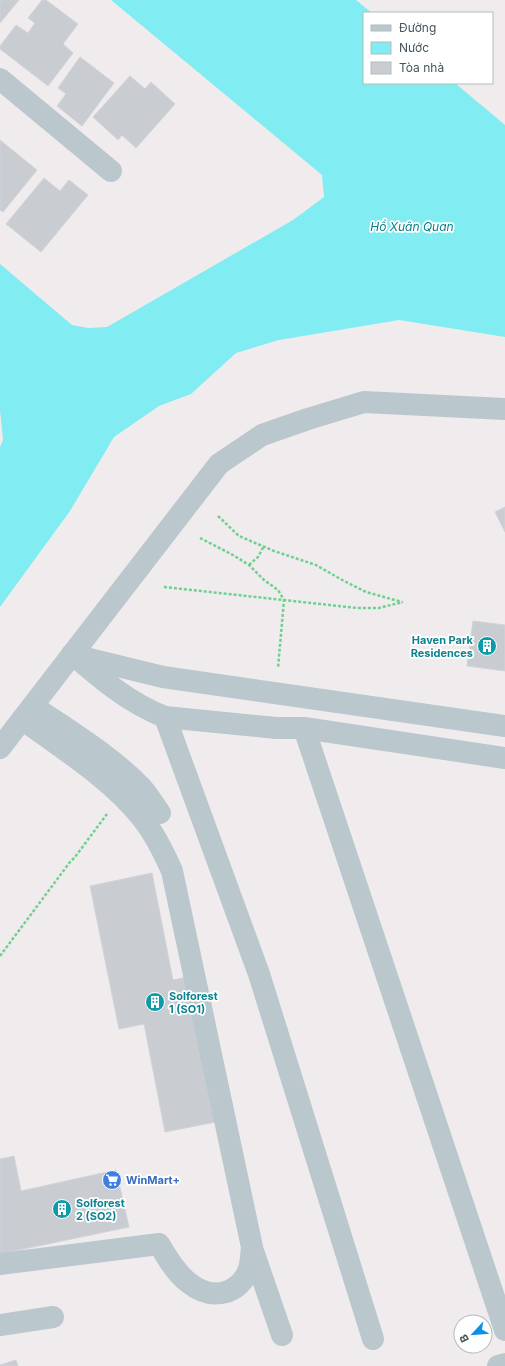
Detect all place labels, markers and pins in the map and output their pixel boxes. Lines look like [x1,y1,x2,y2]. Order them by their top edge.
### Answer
place label: Haven Park Residences [411,633,474,660]
building icon: Haven Park Residences [476,635,498,657]
place label: Solforest 1 (SO1) [169,989,218,1016]
building icon: Solforest 1 (SO1) [144,991,166,1013]
supermarket icon: WinMart+ [101,1169,123,1191]
place label: WinMart+ [126,1173,180,1187]
place label: Solforest 2 (SO2) [76,1196,125,1223]
building icon: Solforest 2 (SO2) [51,1198,73,1220]

